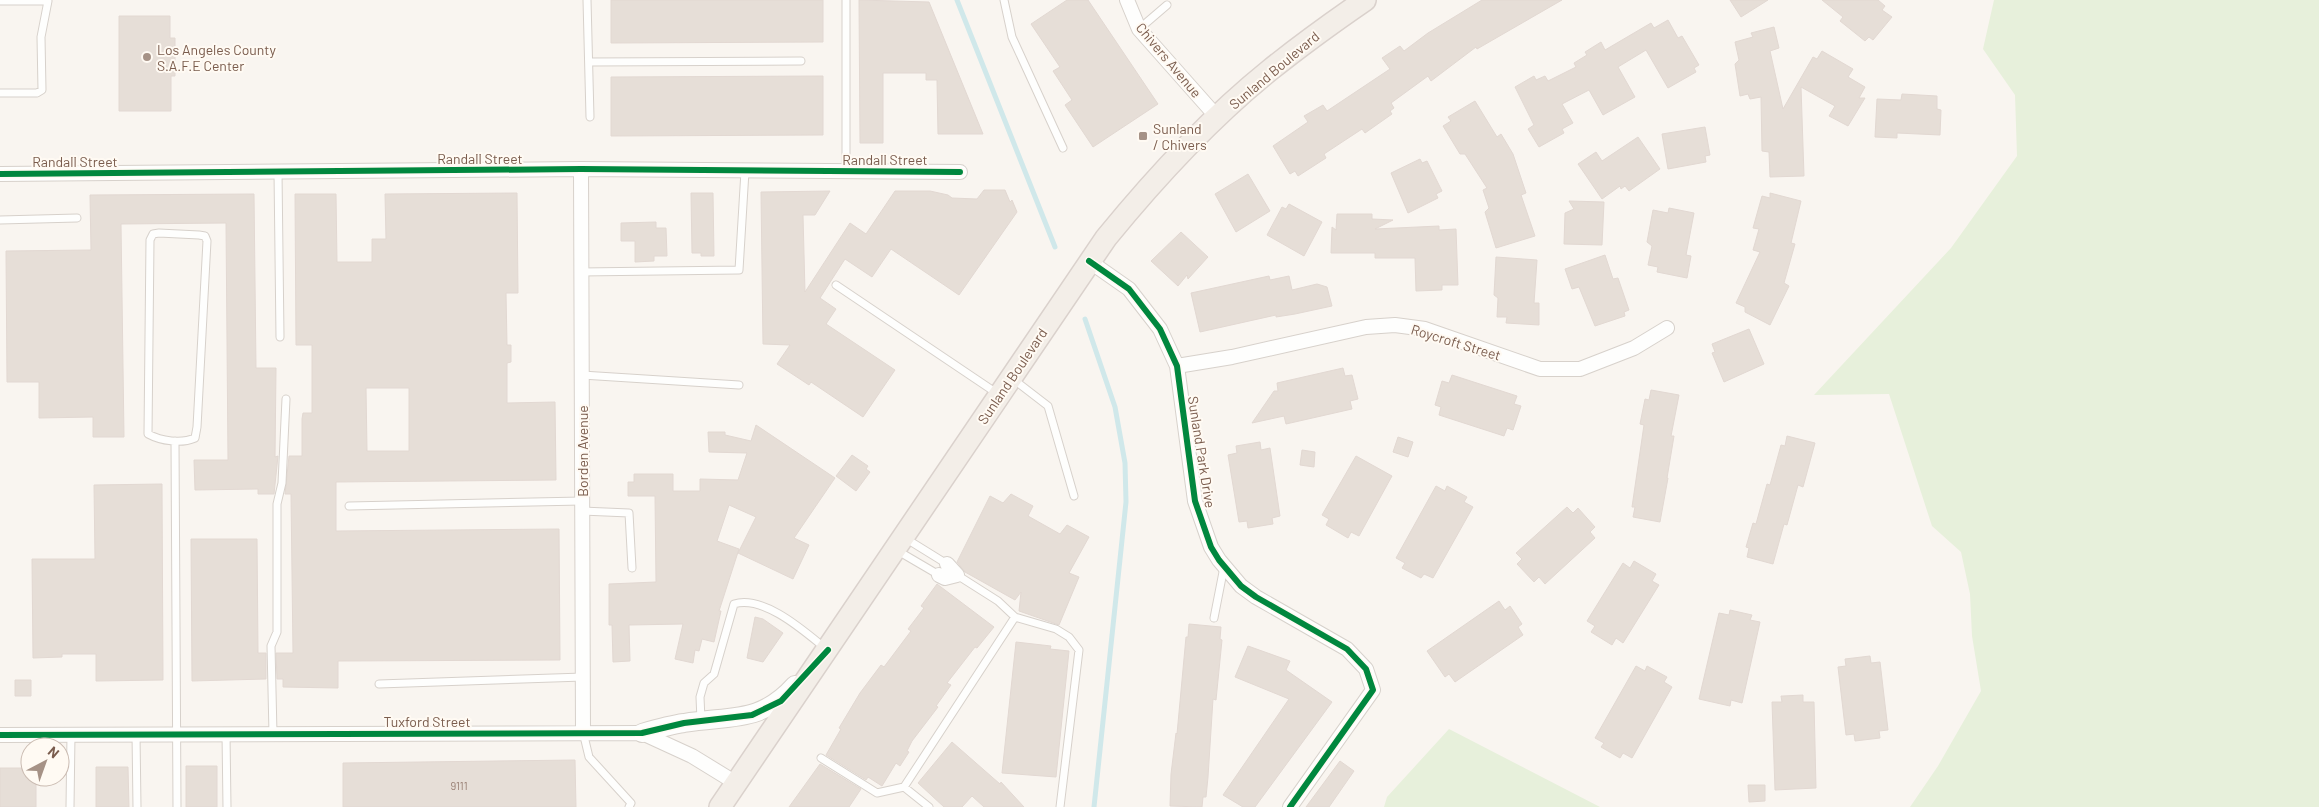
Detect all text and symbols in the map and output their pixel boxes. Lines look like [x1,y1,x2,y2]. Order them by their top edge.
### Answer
street label: Chivers Avenue [1133,19,1205,101]
street label: Sunland Boulevard [1226,27,1322,113]
place label: Los Angeles County S.A.F.E Center [157,41,276,74]
marker: Los Angeles County S.A.F.E Center [141,51,153,63]
place label: Sunland / Chivers [1153,120,1207,153]
marker: Sunland / Chivers [1137,130,1149,142]
street label: Randall Street [437,150,523,167]
street label: Randall Street [842,151,928,168]
street label: Randall Street [32,153,118,170]
street label: Roycroft Street [1409,320,1503,364]
street label: Sunland Boulevard [974,325,1050,427]
street label: Sunland Park Drive [1185,395,1219,509]
street label: Borden Avenue [574,405,591,497]
street label: Tuxford Street [383,713,471,730]
north arrow [20,737,70,787]
text: N [45,742,63,761]
house number: 9111 [450,779,468,792]

